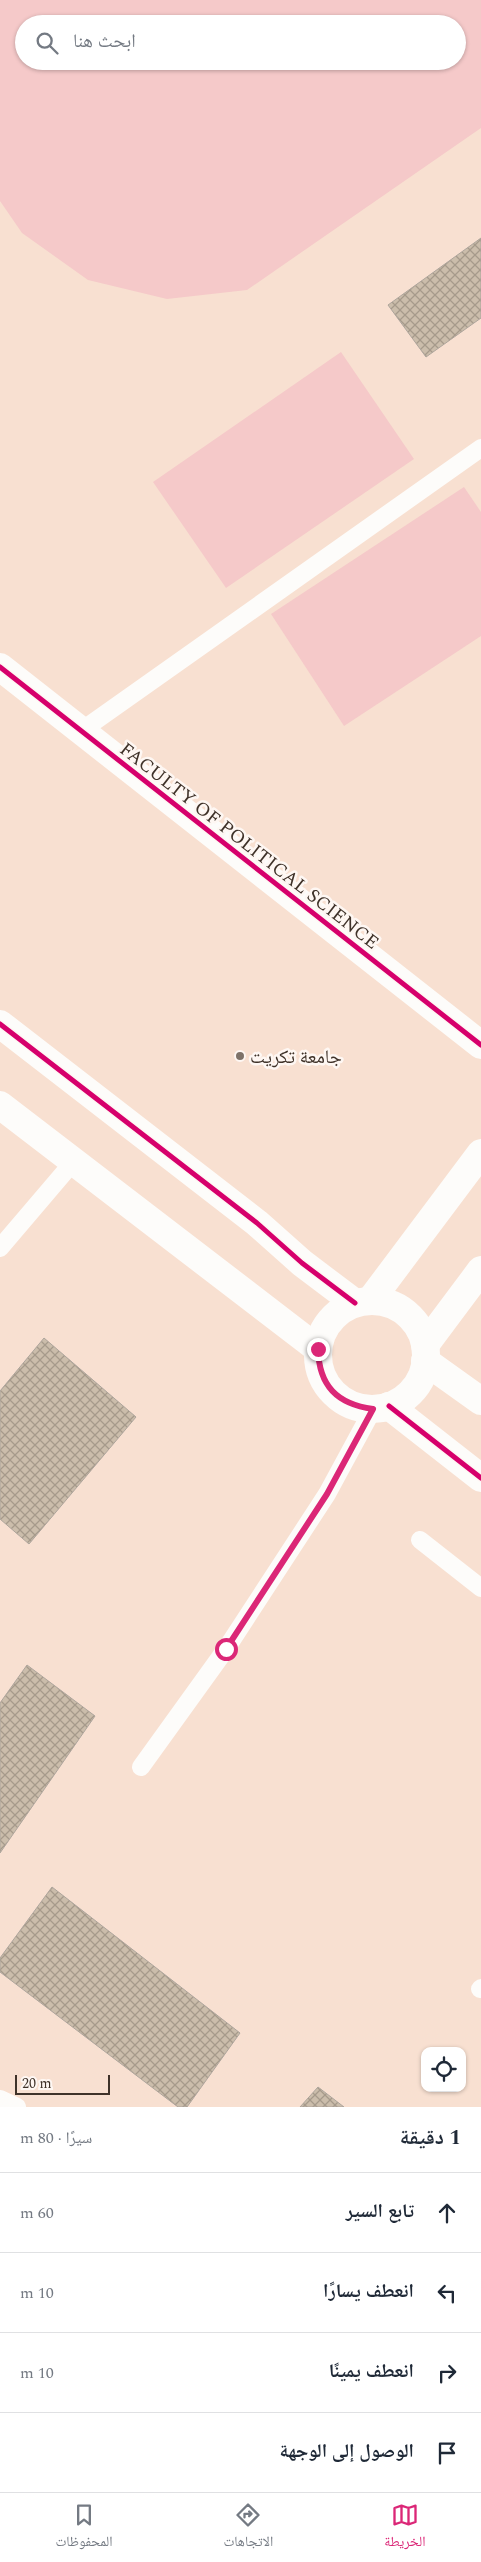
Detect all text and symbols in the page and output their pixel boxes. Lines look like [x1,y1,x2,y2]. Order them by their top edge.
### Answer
search box [15,15,466,70]
text: ابحث هنا [73,27,136,56]
icon: search [33,29,61,57]
street label: FACULTY OF POLITICAL SCIENCE [113,735,385,957]
place label: جامعة تكريت [250,1043,342,1072]
marker: جامعة تكريت [234,1050,246,1062]
route end [307,1338,330,1361]
route start [215,1638,238,1661]
map controls [421,2047,466,2092]
button: locate [421,2047,466,2092]
scale bar [15,2072,110,2095]
text: 20 m [22,2073,52,2094]
text: 1 دقيقة [400,2122,461,2154]
text: سيرًا · 80 m [20,2126,92,2150]
text: تابع السير [346,2197,414,2226]
icon: ahead [433,2199,461,2227]
text: 60 m [20,2201,54,2225]
text: انعطف يسارًا [323,2277,414,2306]
icon: left [433,2279,461,2307]
text: 10 m [20,2281,54,2305]
text: انعطف يمينًا [329,2357,414,2386]
icon: right [433,2359,461,2387]
text: 10 m [20,2361,54,2385]
text: الوصول إلى الوجهة [280,2437,414,2466]
icon: arrive [433,2439,461,2467]
tab: المحفوظات [56,2501,112,2555]
tab: الاتجاهات [224,2501,273,2555]
tab: الخريطة [384,2501,425,2555]

